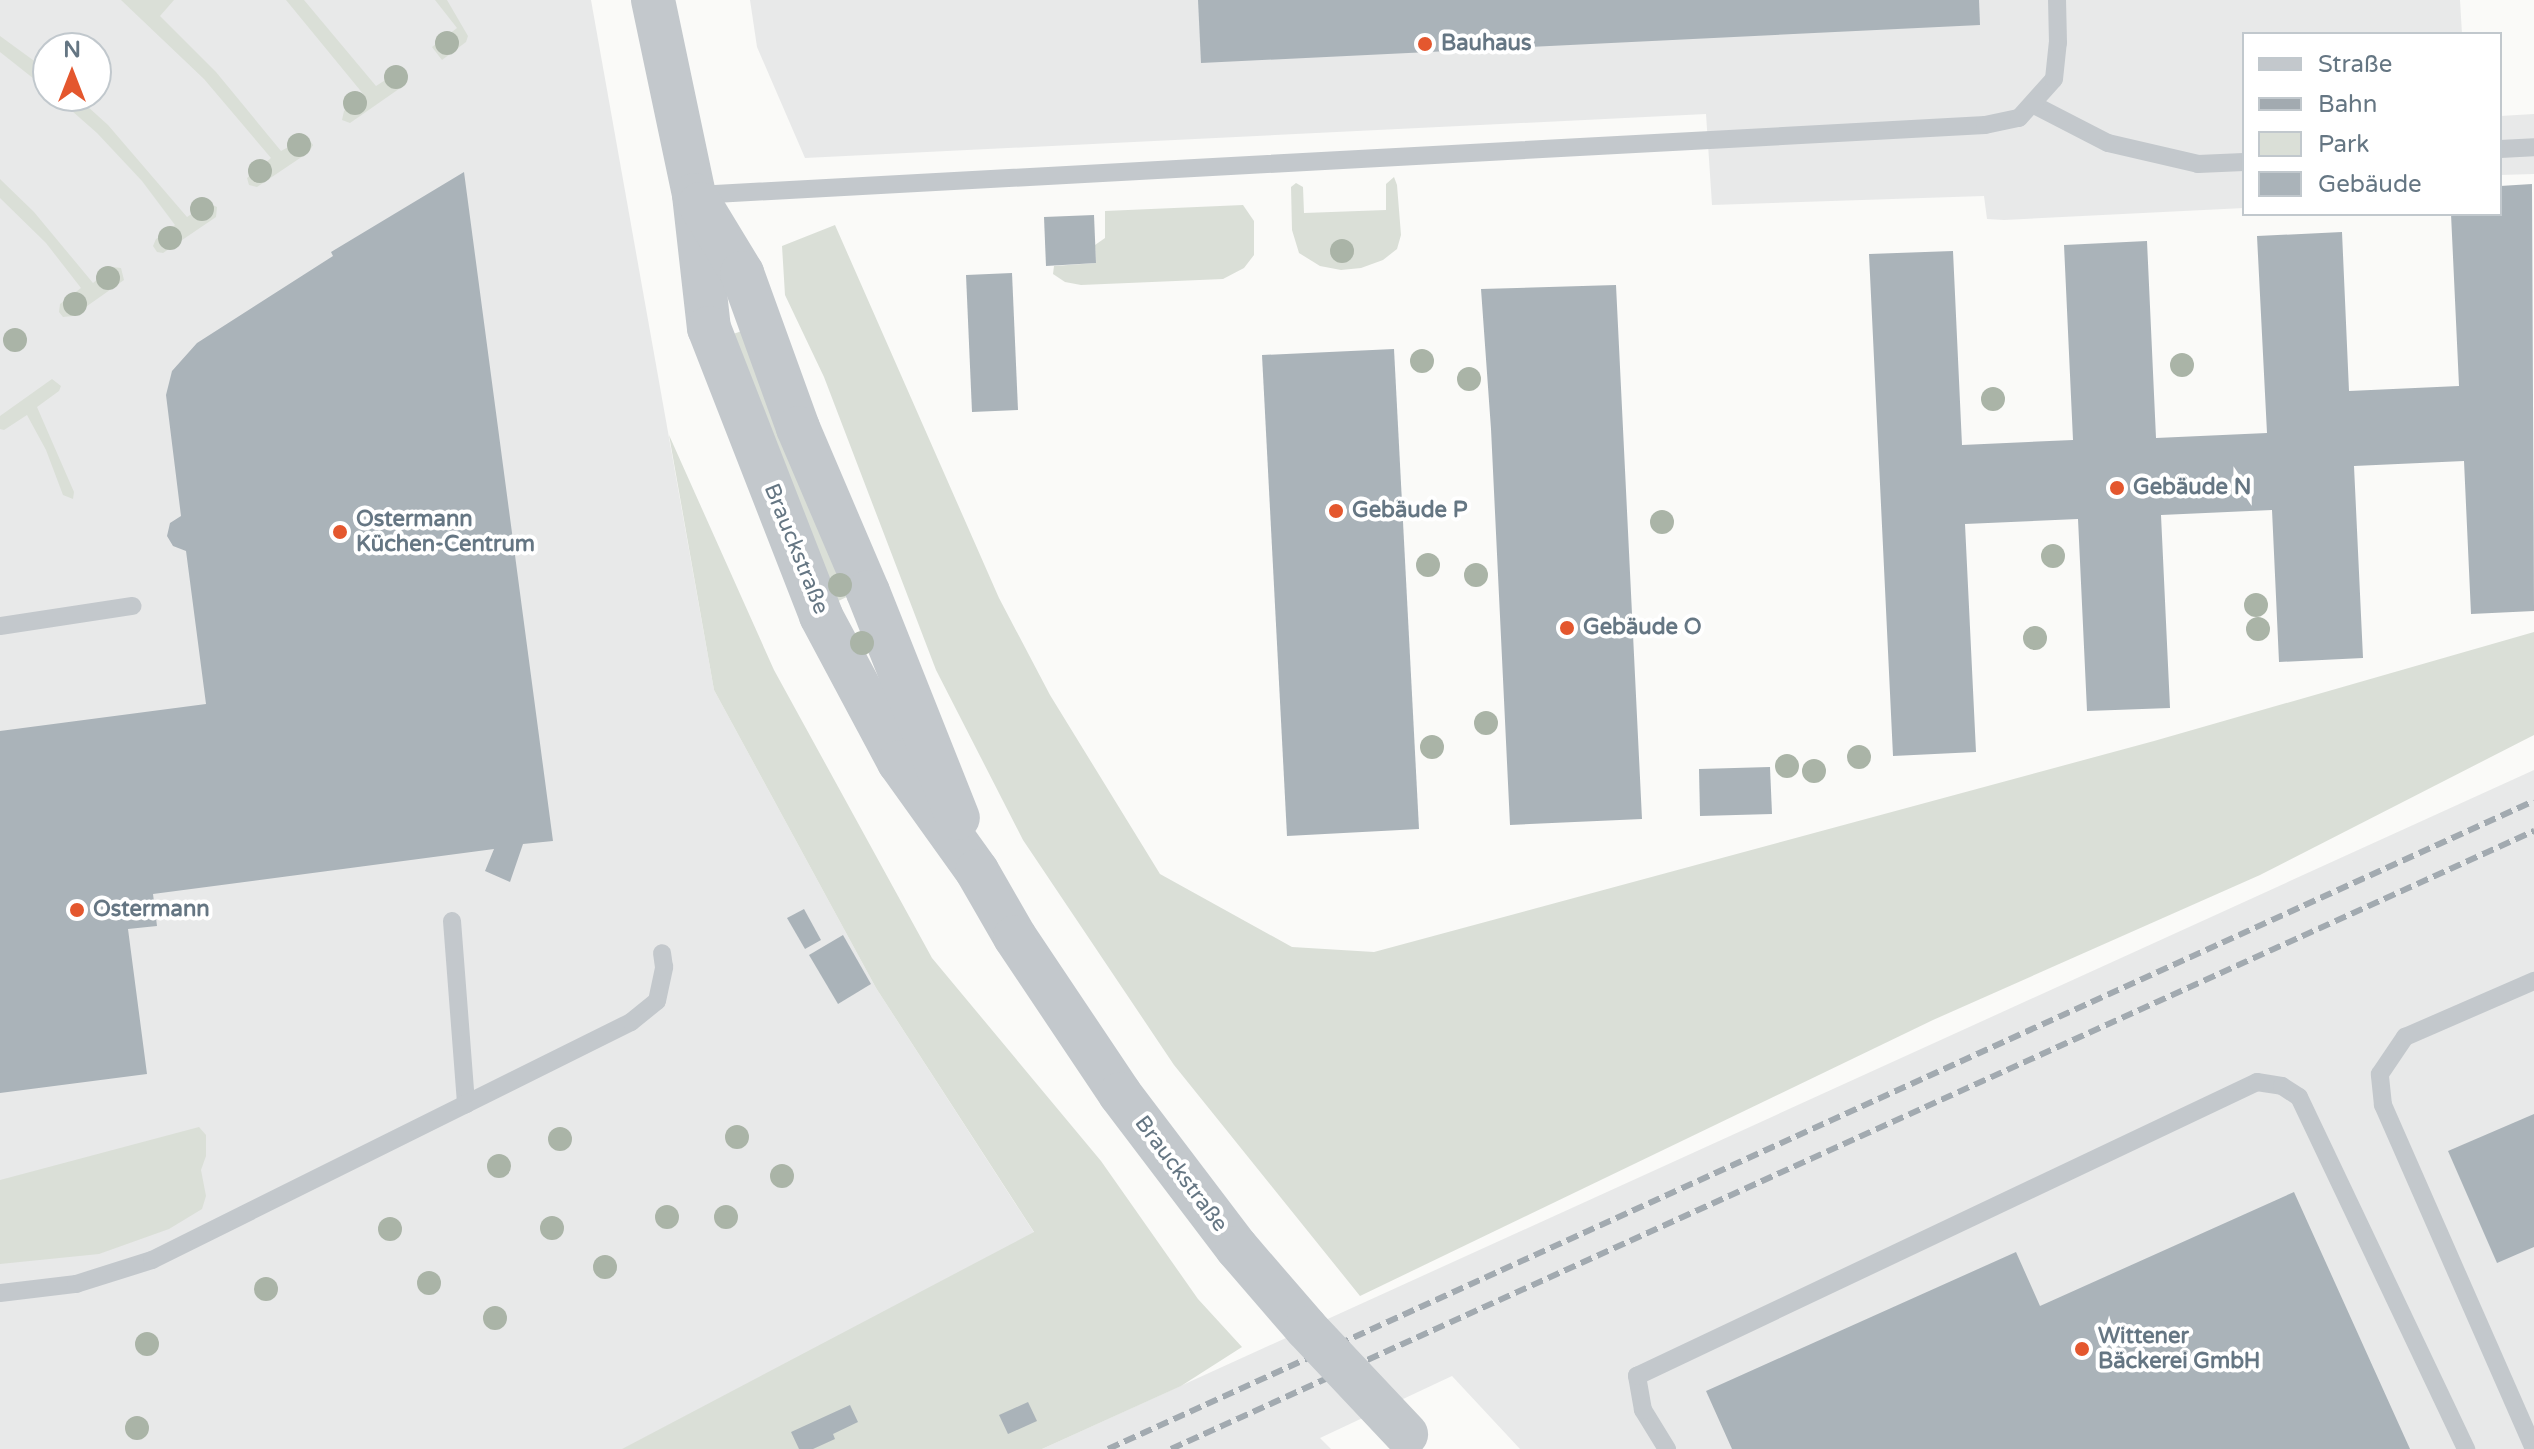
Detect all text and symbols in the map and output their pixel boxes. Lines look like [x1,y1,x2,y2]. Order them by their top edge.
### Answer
place label: Bauhaus [1441,31,1532,57]
north arrow [32,32,112,112]
legend [2242,32,2502,216]
marker: Bauhaus [1416,35,1434,53]
text: N [63,37,81,63]
text: Straße [2318,50,2392,79]
text: Bahn [2318,90,2377,119]
text: Park [2318,130,2369,159]
text: Gebäude [2318,170,2422,199]
place label: Gebäude N [2133,475,2251,501]
marker: Gebäude N [2108,479,2126,497]
street label: Brauckstraße [758,480,834,618]
place label: Gebäude P [1352,498,1467,524]
marker: Gebäude P [1327,502,1345,520]
place label: Ostermann Küchen-Centrum [356,506,535,558]
marker: Ostermann Küchen-Centrum [331,523,349,541]
place label: Gebäude O [1583,615,1702,641]
marker: Gebäude O [1558,619,1576,637]
place label: Ostermann [93,897,210,923]
marker: Ostermann [68,901,86,919]
street label: Brauckstraße [1129,1111,1233,1237]
place label: Wittener Bäckerei GmbH [2098,1323,2260,1374]
marker: Wittener Bäckerei GmbH [2073,1340,2091,1358]

